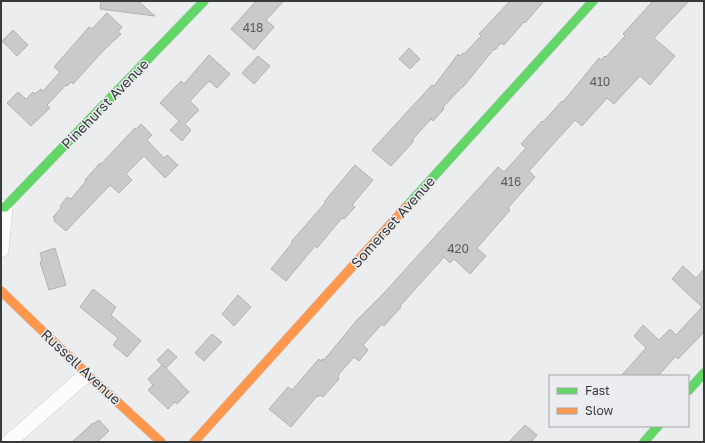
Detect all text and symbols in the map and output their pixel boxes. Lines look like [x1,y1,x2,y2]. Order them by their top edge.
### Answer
house number: 418 [243,20,263,35]
street label: Pinehurst Avenue [57,55,152,152]
house number: 410 [590,74,610,89]
street label: Somerset Avenue [347,172,438,271]
house number: 416 [501,174,521,189]
house number: 420 [447,241,469,256]
street label: Russell Avenue [38,325,125,408]
legend [549,375,689,427]
text: Fast [585,383,610,398]
text: Slow [585,403,613,418]

